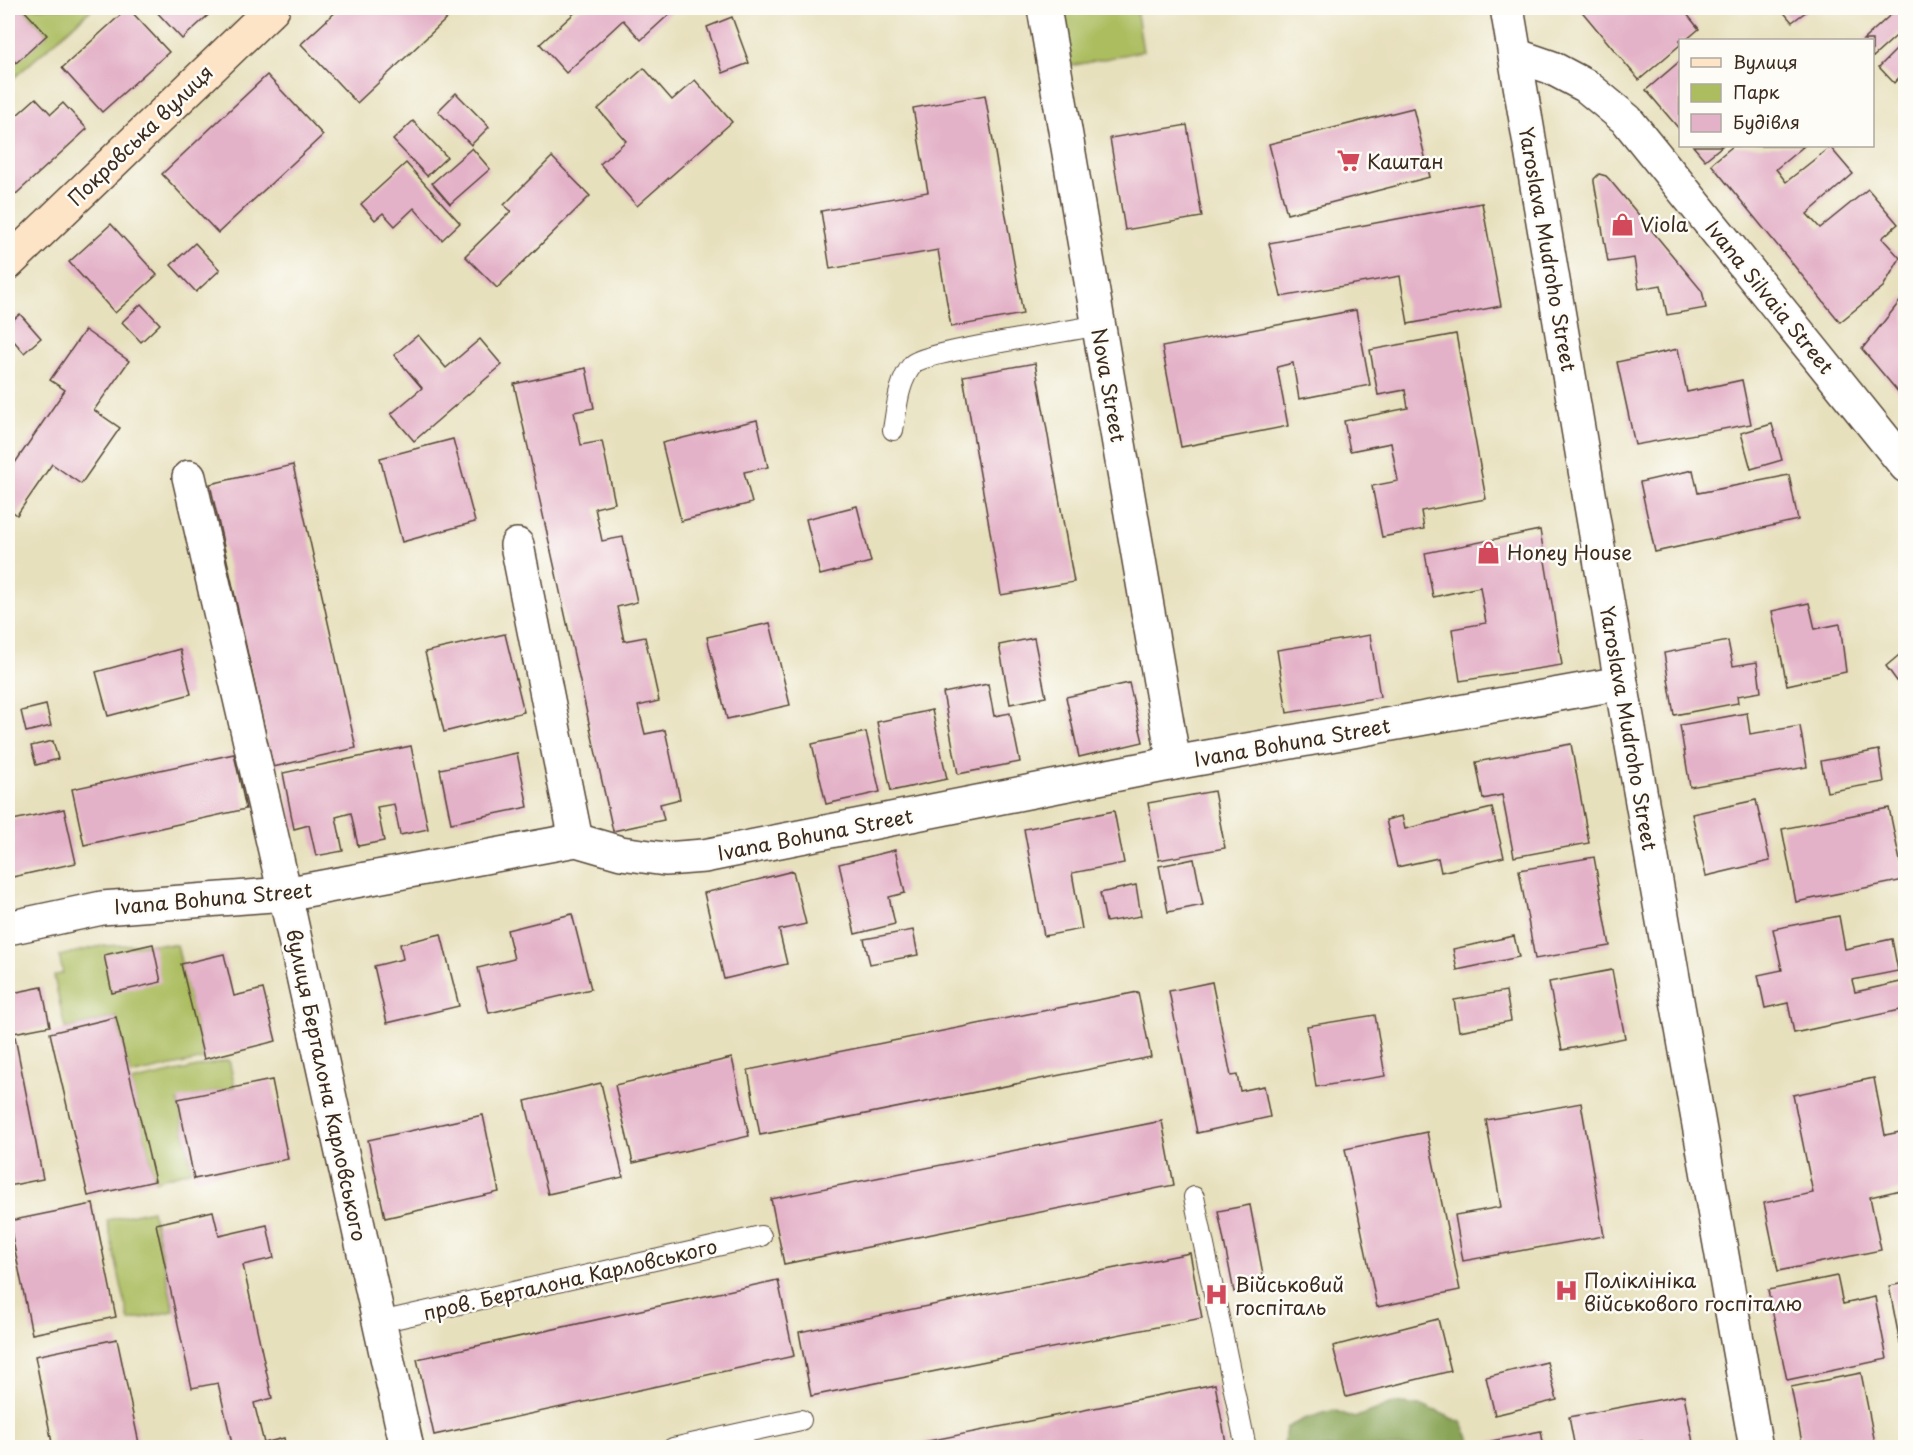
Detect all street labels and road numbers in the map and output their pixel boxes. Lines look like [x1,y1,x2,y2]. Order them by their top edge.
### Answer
street label: Покровська вулиця [61,58,219,212]
street label: Yaroslava Mudroho Street [1512,124,1584,374]
street label: Ivana Silvaia Street [1699,214,1841,380]
street label: Nova Street [1084,326,1134,444]
street label: Yaroslava Mudroho Street [1593,603,1665,853]
street label: Ivana Bohuna Street [1192,710,1392,774]
street label: Ivana Bohuna Street [715,800,915,868]
street label: Ivana Bohuna Street [113,874,313,922]
street label: вулиця Берталона Карловського [279,926,375,1244]
street label: пров. Берталона Карловського [420,1231,720,1327]

